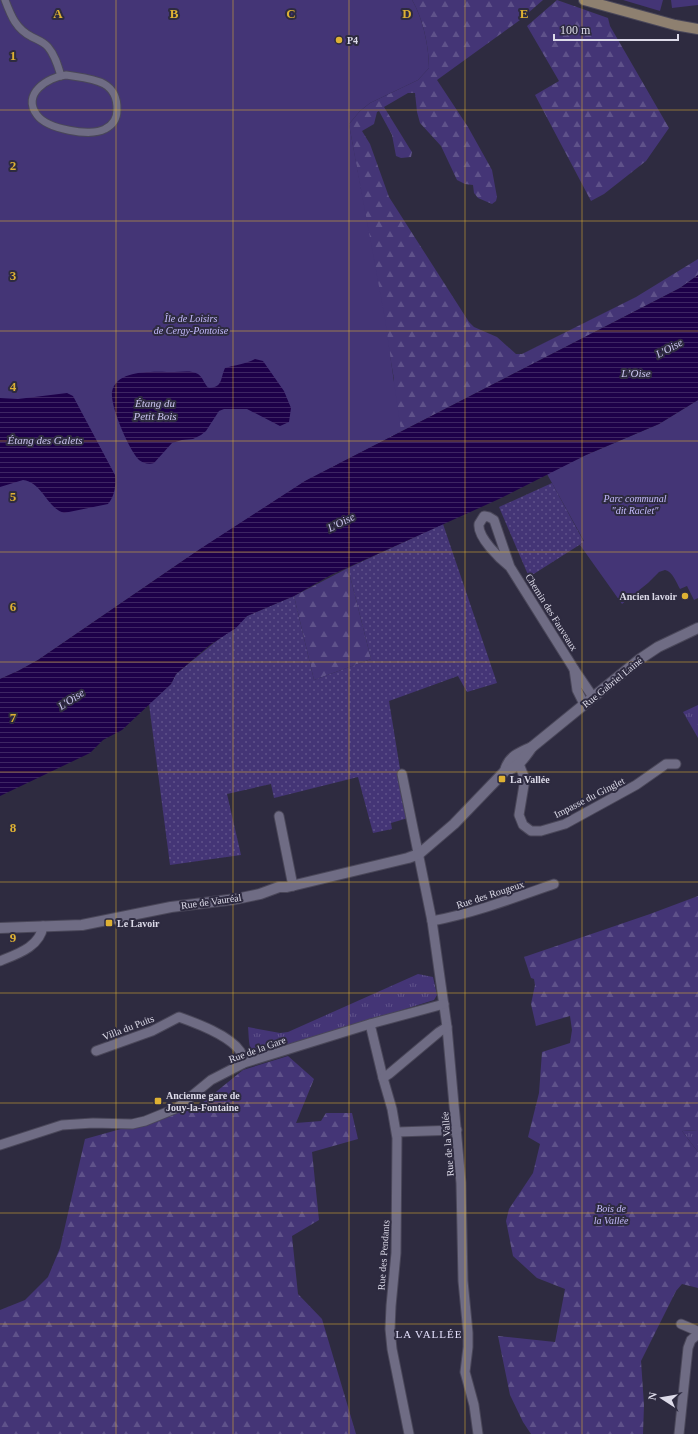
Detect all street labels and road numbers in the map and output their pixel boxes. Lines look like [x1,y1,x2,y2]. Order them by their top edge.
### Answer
street label: Chemin des Fauveaux [523,572,580,653]
street label: Rue Gabriel Lainé [580,655,645,710]
street label: Impasse du Ginglet [552,775,627,820]
street label: Rue des Rougeux [455,878,525,911]
street label: Rue de Vauréal [180,892,242,911]
street label: Villa du Puits [101,1013,156,1042]
street label: Rue de la Gare [227,1034,288,1065]
street label: Rue de la Vallée [439,1111,456,1177]
street label: Rue des Pendants [376,1219,391,1291]

